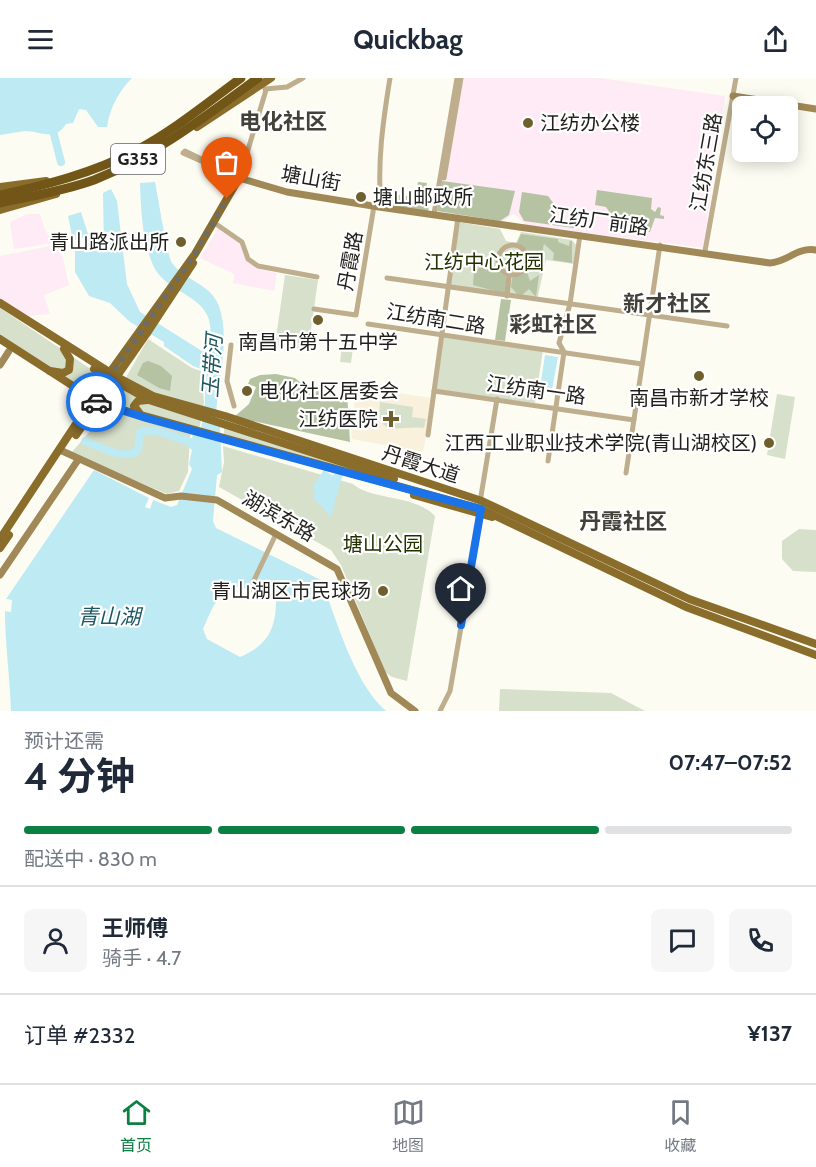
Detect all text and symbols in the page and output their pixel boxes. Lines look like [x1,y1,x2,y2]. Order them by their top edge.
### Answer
icon: menu [24,23,57,56]
text: Quickbag [353,23,463,56]
icon: share [759,23,792,56]
map controls [732,96,798,162]
button: locate [732,96,798,162]
district label: 电化社区 [239,108,327,135]
place label: 江纺办公楼 [540,111,640,135]
street label: 江纺东三路 [685,111,727,213]
marker: 江纺办公楼 [521,116,535,130]
pin [201,137,252,199]
road number: G353 [111,144,165,174]
icon: bag [210,146,243,179]
street label: 塘山街 [279,161,343,195]
place label: 塘山邮政所 [373,185,473,209]
marker: 塘山邮政所 [354,190,368,204]
street label: 江纺厂前路 [548,202,650,240]
street label: 丹霞路 [333,229,367,293]
place label: 青山路派出所 [49,230,169,254]
marker: 青山路派出所 [174,235,188,249]
park label: 江纺中心花园 [424,250,544,274]
district label: 新才社区 [623,290,711,317]
street label: 江纺南二路 [385,299,487,339]
district label: 彩虹社区 [509,311,597,338]
marker: 南昌市第十五中学 [311,313,325,327]
water label: 玉带河 [197,330,227,398]
place label: 南昌市第十五中学 [238,330,398,354]
marker: 南昌市新才学校 [692,369,706,383]
street label: 江纺南一路 [485,371,587,409]
courier [66,372,126,432]
place label: 电化社区居委会 [259,379,399,403]
marker: 电化社区居委会 [240,384,254,398]
icon: car [80,386,113,419]
place label: 南昌市新才学校 [629,386,769,410]
place label: 江纺医院 [298,407,378,431]
marker: 江纺医院 [382,410,400,428]
place label: 江西工业职业技术学院(青山湖校区) [444,431,757,455]
marker: 江西工业职业技术学院(青山湖校区) [762,436,776,450]
street label: 丹霞大道 [379,440,463,488]
street label: 湖滨东路 [238,486,320,546]
district label: 丹霞社区 [579,508,667,535]
park label: 塘山公园 [343,532,423,556]
pin [435,563,486,625]
icon: home [444,572,477,605]
place label: 青山湖区市民球场 [211,579,371,603]
marker: 青山湖区市民球场 [376,584,390,598]
water label: 青山湖 [78,604,143,629]
text: 预计还需 [24,729,104,753]
text: 07:47–07:52 [669,749,792,776]
text: 4 分钟 [24,752,135,800]
text: 配送中 · 830 m [24,847,157,871]
button: person [24,909,87,972]
button: chat [651,909,714,972]
button: phone [729,909,792,972]
text: 王师傅 [102,915,168,942]
text: 骑手 · 4.7 [102,946,181,970]
text: ¥137 [748,1020,792,1047]
text: 订单 #2332 [24,1022,135,1049]
tab: 首页 [120,1096,153,1156]
tab: 地图 [392,1096,425,1156]
tab: 收藏 [664,1096,697,1156]

